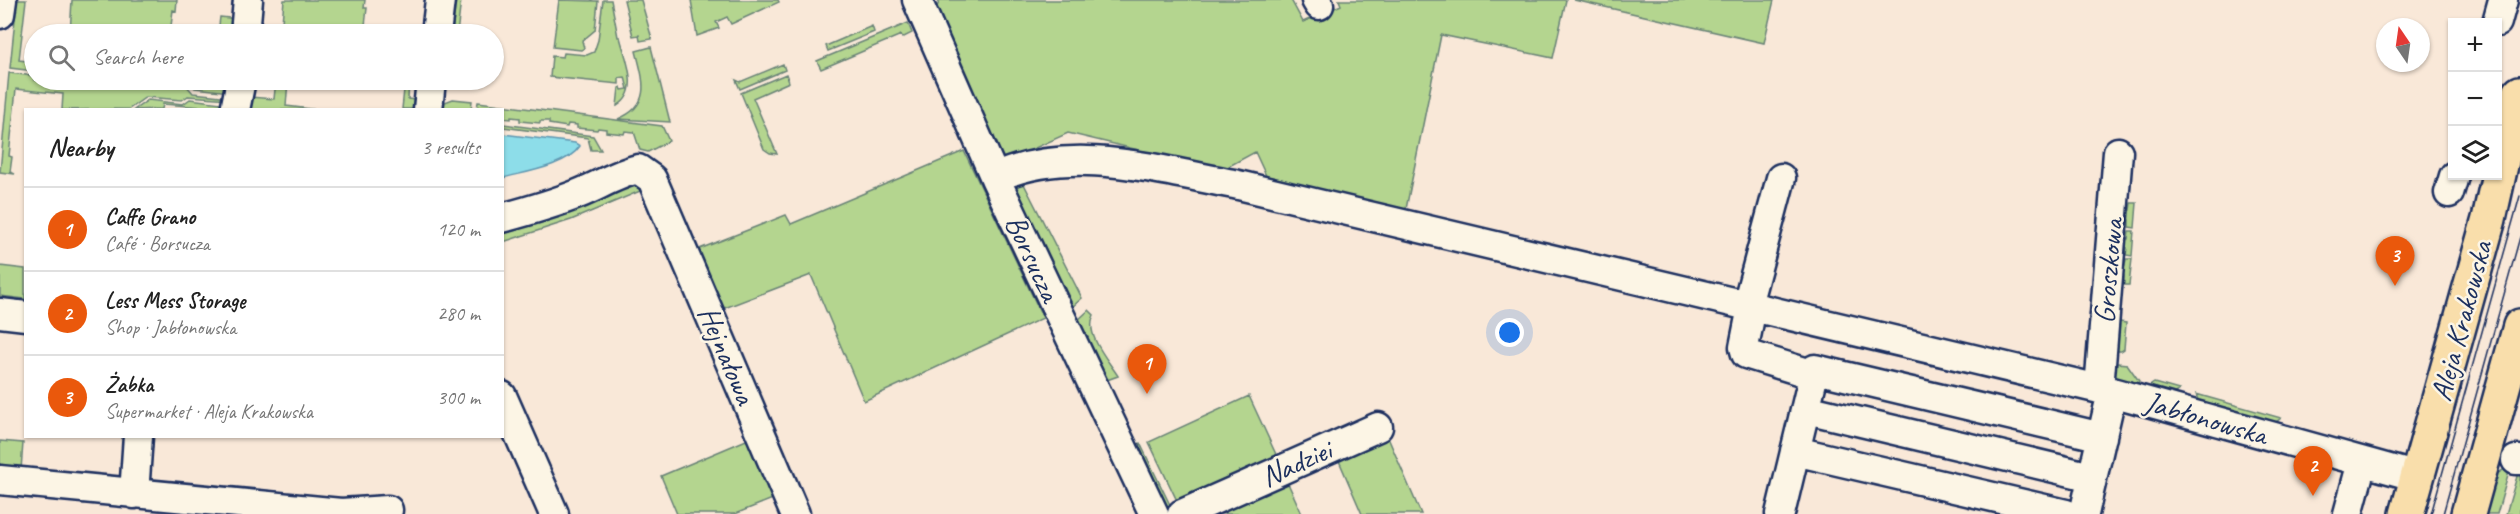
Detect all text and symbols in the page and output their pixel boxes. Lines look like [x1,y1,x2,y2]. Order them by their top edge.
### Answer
north arrow [2376,18,2430,72]
map controls [2448,18,2502,180]
button: + [2448,18,2502,72]
search box [24,24,504,90]
icon: search [45,41,78,74]
text: Search here [93,43,183,71]
button: − [2448,72,2502,126]
button: layers [2448,126,2502,180]
text: Nearby [48,131,113,164]
text: 3 results [421,135,480,160]
text: Caffe Grano [105,203,195,231]
street label: Borsucza [996,209,1071,310]
street label: Groszkowa [2084,214,2132,325]
text: 1 [63,217,72,242]
text: 120 m [437,217,480,242]
text: Café · Borsucza [105,231,210,256]
street label: Aleja Krakowska [2421,235,2501,405]
pin: 3 [2376,236,2414,286]
text: Less Mess Storage [105,287,245,315]
street label: Hejnałowa [689,300,765,412]
text: 2 [63,301,72,326]
text: 280 m [437,301,480,326]
text: Shop · Jabłonowska [105,315,236,340]
your location [1495,318,1524,347]
pin: 1 [1128,344,1166,394]
text: Żabka [105,371,153,399]
street label: Jabłonowska [2139,382,2274,454]
text: 3 [63,385,72,410]
text: 300 m [437,385,480,410]
text: Supermarket · Aleja Krakowska [105,399,313,424]
street label: Nadziei [1255,429,1340,495]
pin: 2 [2294,446,2332,496]

